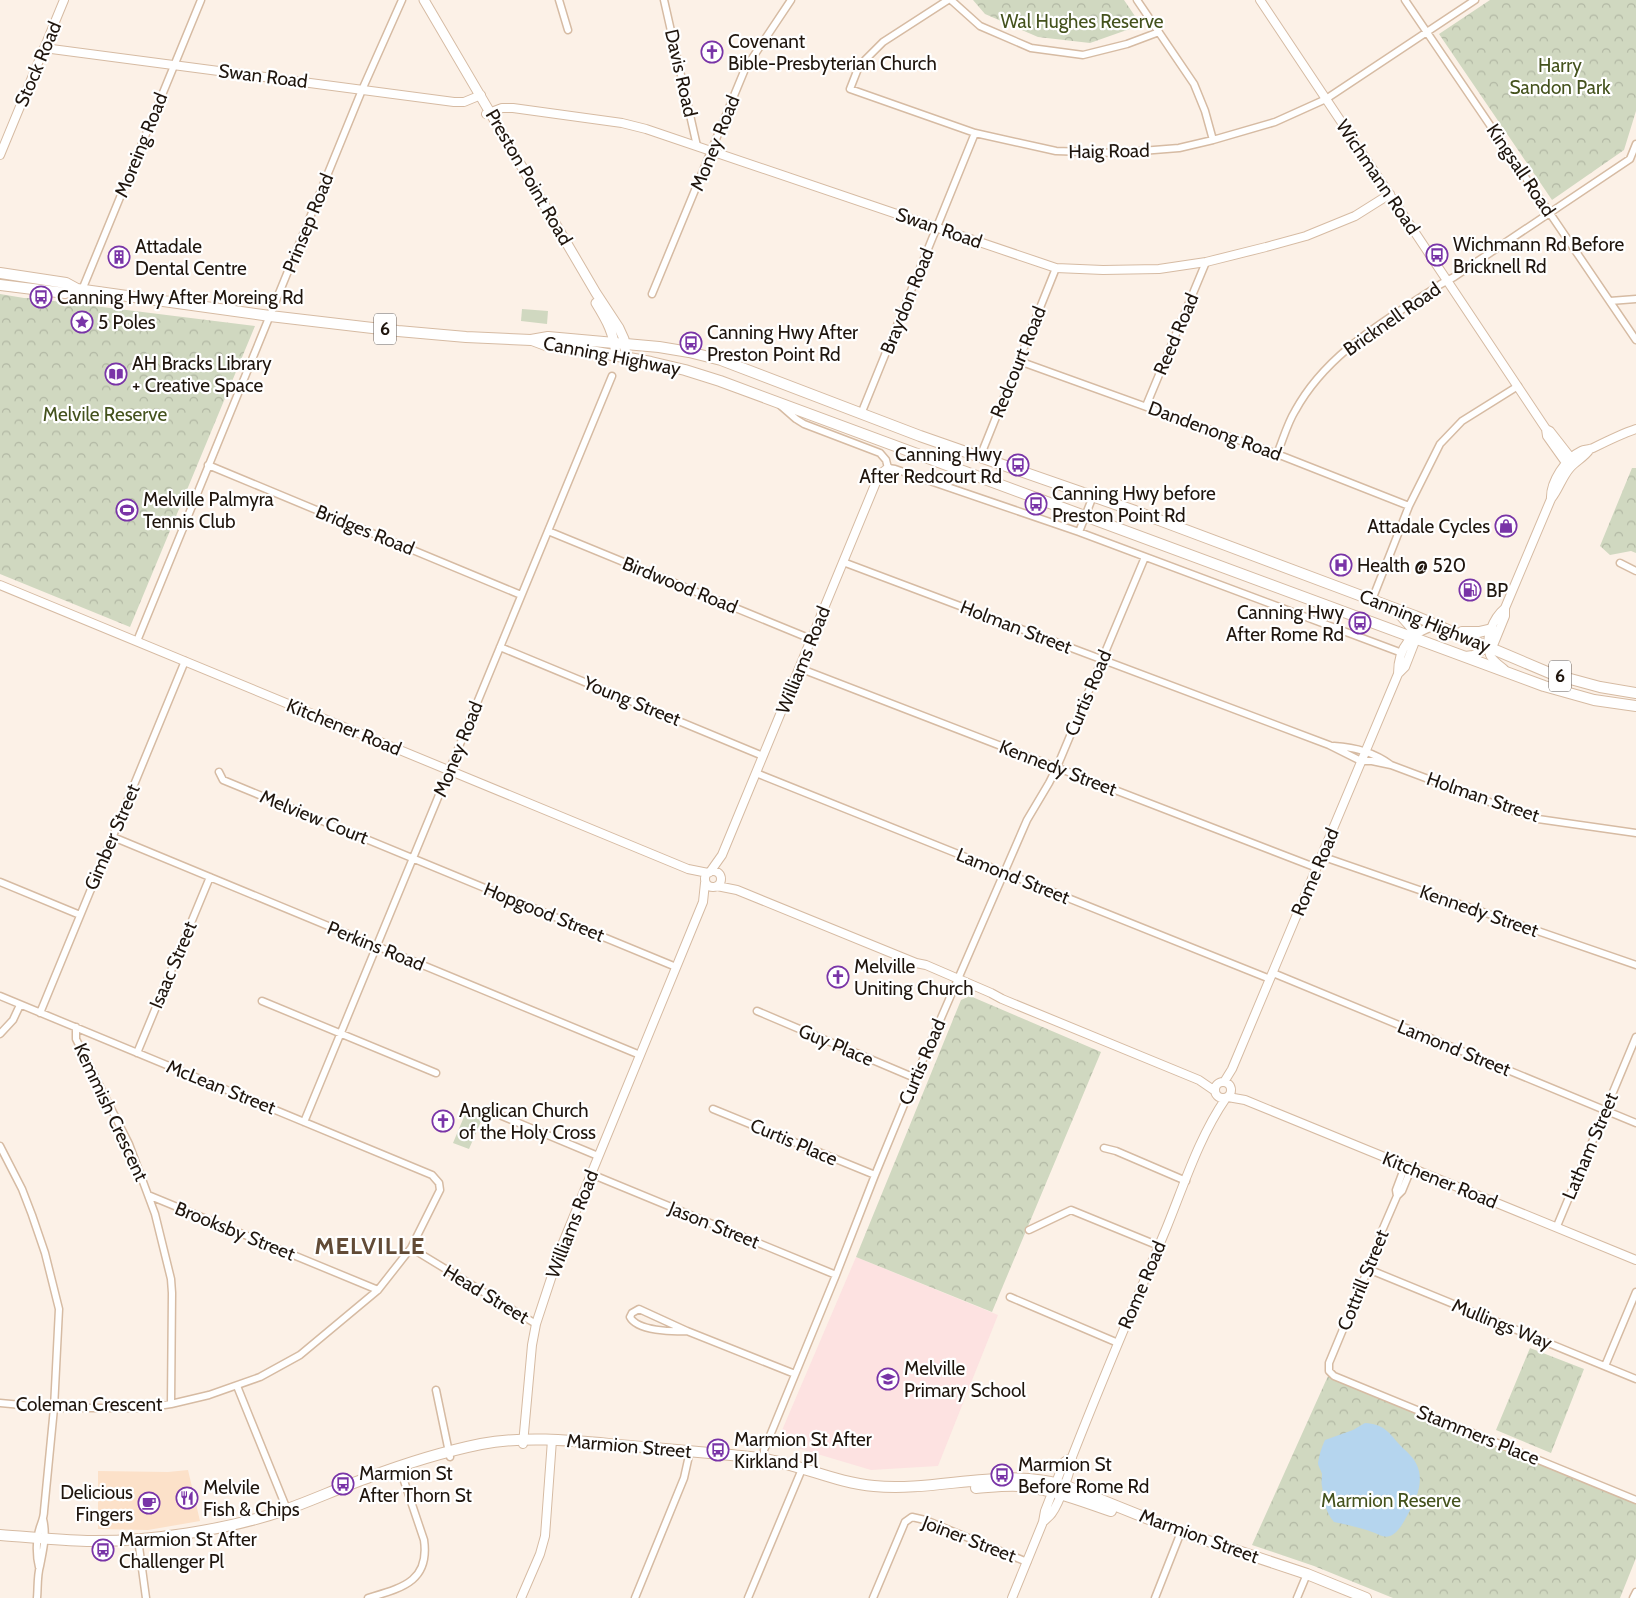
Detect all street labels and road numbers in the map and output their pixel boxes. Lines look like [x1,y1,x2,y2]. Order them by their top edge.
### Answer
street label: Stock Road [10,18,66,110]
street label: Davis Road [660,27,702,119]
street label: Swan Road [217,59,309,93]
street label: Moreing Road [110,89,172,201]
street label: Money Road [685,92,745,194]
street label: Preston Point Road [481,105,577,249]
street label: Wichmann Road [1331,115,1425,239]
street label: Kingsall Road [1482,119,1560,221]
street label: Haig Road [1068,139,1150,163]
street label: Prinsep Road [278,170,338,276]
street label: Swan Road [893,203,985,253]
street label: Braydon Road [875,245,939,357]
street label: Bricknell Road [1339,277,1445,361]
street label: Reed Road [1148,290,1204,378]
street label: Redcourt Road [985,303,1051,421]
road number: 6 [374,314,396,344]
street label: Canning Highway [541,331,683,381]
street label: Dandenong Road [1145,396,1285,466]
street label: Bridges Road [312,500,418,560]
street label: Birdwood Road [619,551,741,619]
street label: Canning Highway [1356,584,1494,658]
street label: Holman Street [957,595,1076,659]
street label: Williams Road [771,603,835,717]
street label: Curtis Road [1060,647,1116,739]
road number: 6 [1549,660,1571,691]
street label: Young Street [579,671,684,731]
street label: Kitchener Road [283,693,405,761]
street label: Money Road [428,698,488,800]
street label: Kennedy Street [996,735,1121,801]
street label: Holman Street [1424,767,1543,827]
street label: Gimber Street [79,780,145,893]
street label: Melview Court [257,785,372,849]
street label: Rome Road [1286,825,1344,919]
street label: Lamond Street [953,843,1073,909]
street label: Hopgood Street [480,877,608,947]
street label: Kennedy Street [1417,880,1542,942]
street label: Perkins Road [324,916,428,976]
street label: Isaac Street [144,917,202,1012]
street label: Lamond Street [1394,1015,1514,1081]
street label: Curtis Road [894,1016,950,1108]
street label: Guy Place [795,1019,877,1071]
street label: Kemmish Crescent [69,1039,153,1185]
street label: McLean Street [163,1055,279,1120]
street label: Latham Street [1557,1088,1623,1203]
street label: Curtis Place [747,1113,841,1171]
street label: Kitchener Road [1379,1146,1501,1214]
street label: Williams Road [541,1167,603,1281]
street label: Brooksby Street [172,1196,299,1266]
street label: Jason Street [664,1196,763,1254]
street label: Cottrill Street [1332,1226,1394,1334]
street label: Rome Road [1113,1238,1171,1332]
street label: Head Street [439,1260,533,1329]
street label: Mullings Way [1449,1293,1556,1355]
street label: Coleman Crescent [16,1393,163,1416]
street label: Stammers Place [1413,1400,1543,1470]
street label: Marmion Street [566,1429,693,1463]
street label: Marmion Street [1136,1504,1262,1568]
street label: Joiner Street [918,1510,1020,1568]

